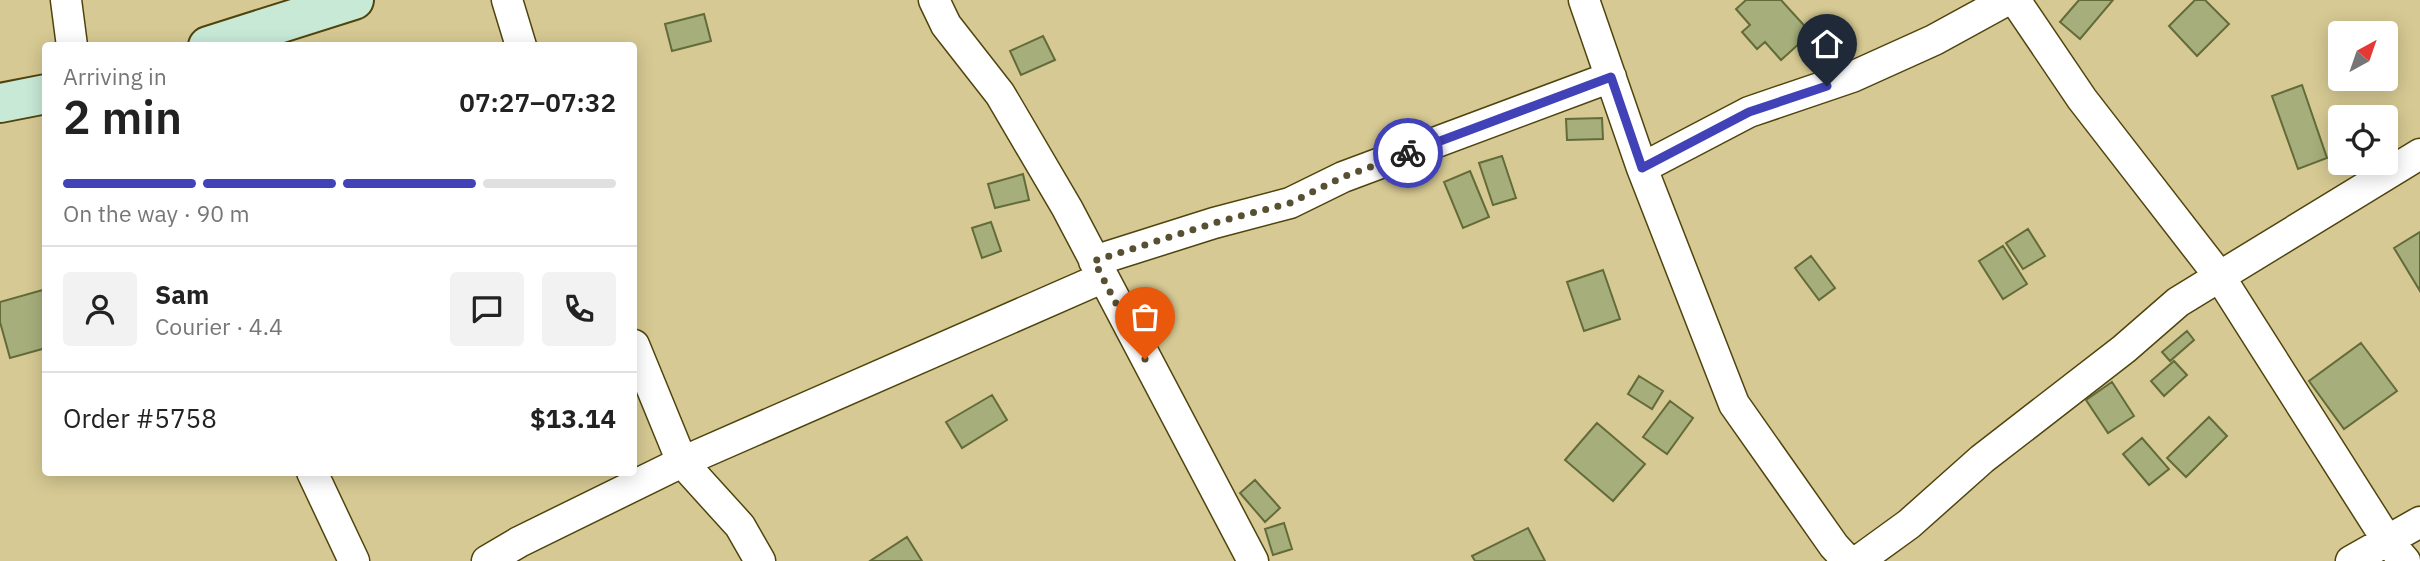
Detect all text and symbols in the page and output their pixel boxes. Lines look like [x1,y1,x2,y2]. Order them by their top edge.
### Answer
pin [1797,14,1857,86]
north arrow [2328,21,2398,91]
map controls [2328,21,2398,175]
icon: home [1808,25,1846,63]
text: Arriving in [63,61,167,91]
text: 07:27–07:32 [459,85,616,119]
text: 2 min [63,87,182,147]
button: locate [2328,105,2398,175]
courier [1373,118,1443,188]
icon: bike [1389,134,1427,172]
text: On the way · 90 m [63,198,250,228]
button: person [63,272,137,346]
button: chat [450,272,524,346]
button: phone [542,272,616,346]
text: Sam [155,277,209,311]
pin [1115,287,1175,359]
icon: bag [1126,298,1164,336]
text: Courier · 4.4 [155,311,283,341]
text: Order #5758 [63,401,217,435]
text: $13.14 [530,401,616,435]

